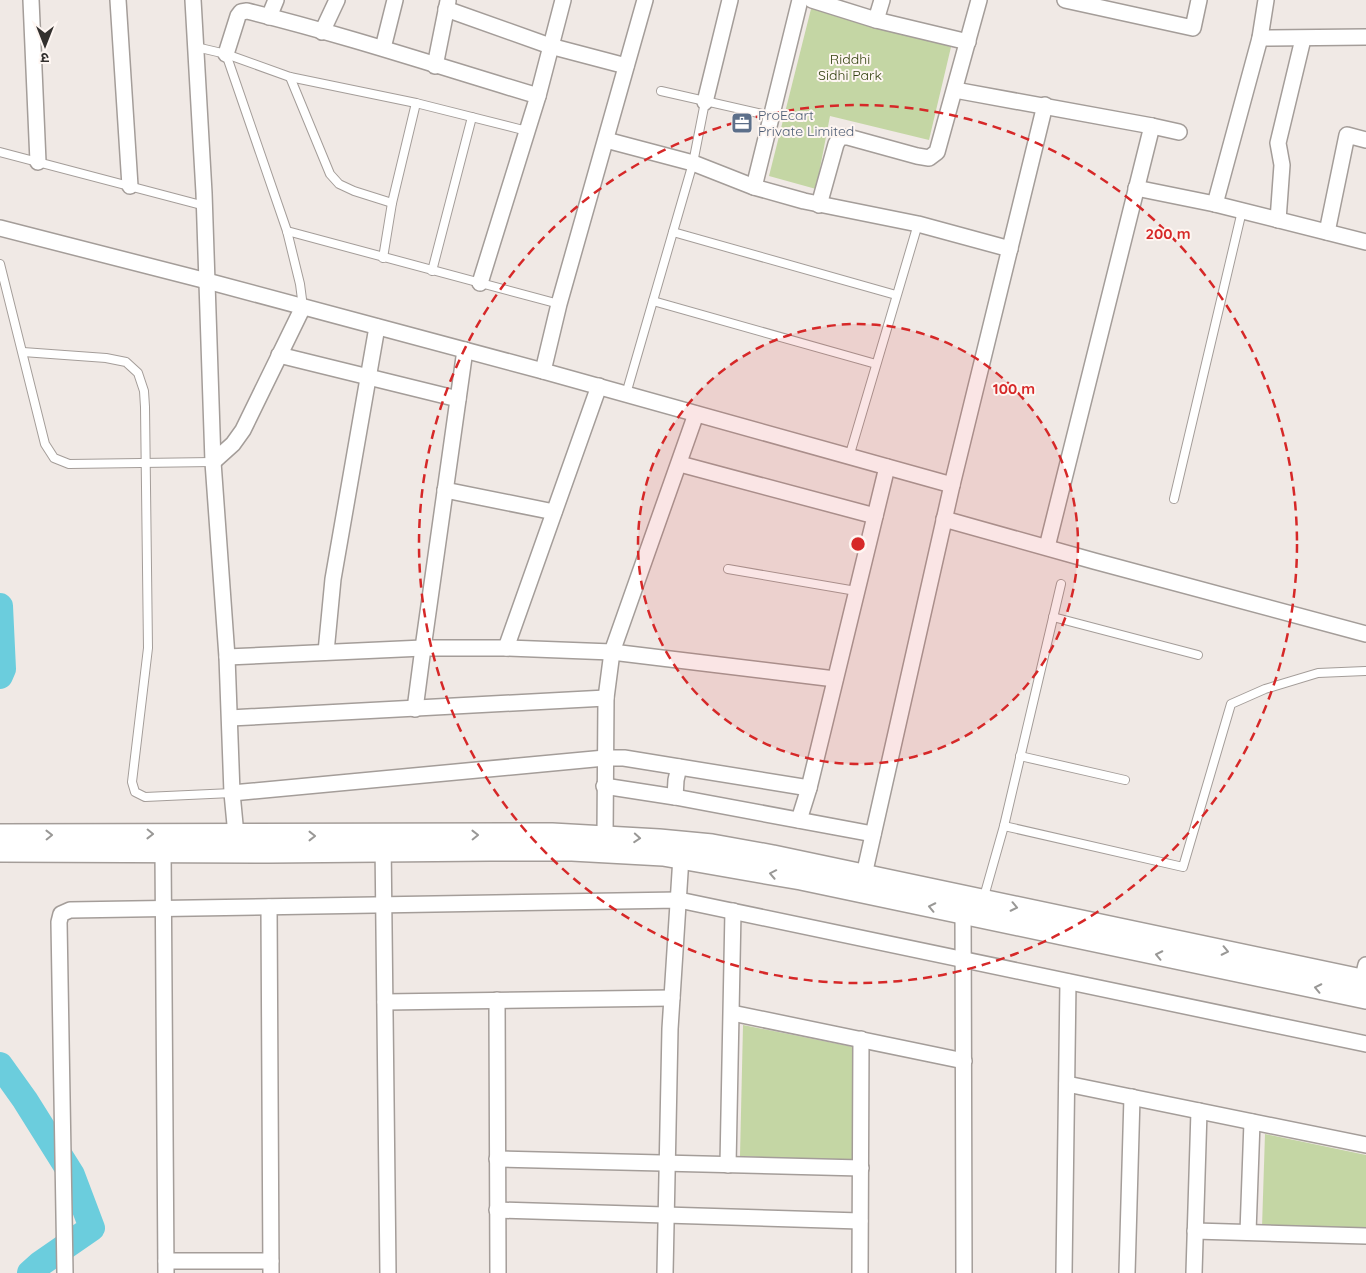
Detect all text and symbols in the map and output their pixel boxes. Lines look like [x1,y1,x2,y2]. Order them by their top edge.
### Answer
north arrow [20,20,70,70]
text: उ [40,49,49,67]
park label: Riddhi Sidhi Park [818,50,882,84]
place label: ProEcart Private Limited [758,106,854,140]
office icon: ProEcart Private Limited [730,111,754,135]
text: 200 m [1146,224,1191,243]
text: 100 m [993,379,1035,398]
centre of rings [849,535,867,553]
one-way arrow [45,829,53,840]
one-way arrow [146,829,154,839]
one-way arrow [472,830,479,840]
one-way arrow [309,831,317,841]
one-way arrow [633,833,641,844]
one-way arrow [768,869,777,880]
one-way arrow [1010,901,1019,912]
one-way arrow [927,902,936,913]
one-way arrow [1220,946,1229,956]
one-way arrow [1155,950,1164,961]
one-way arrow [1314,984,1323,994]

